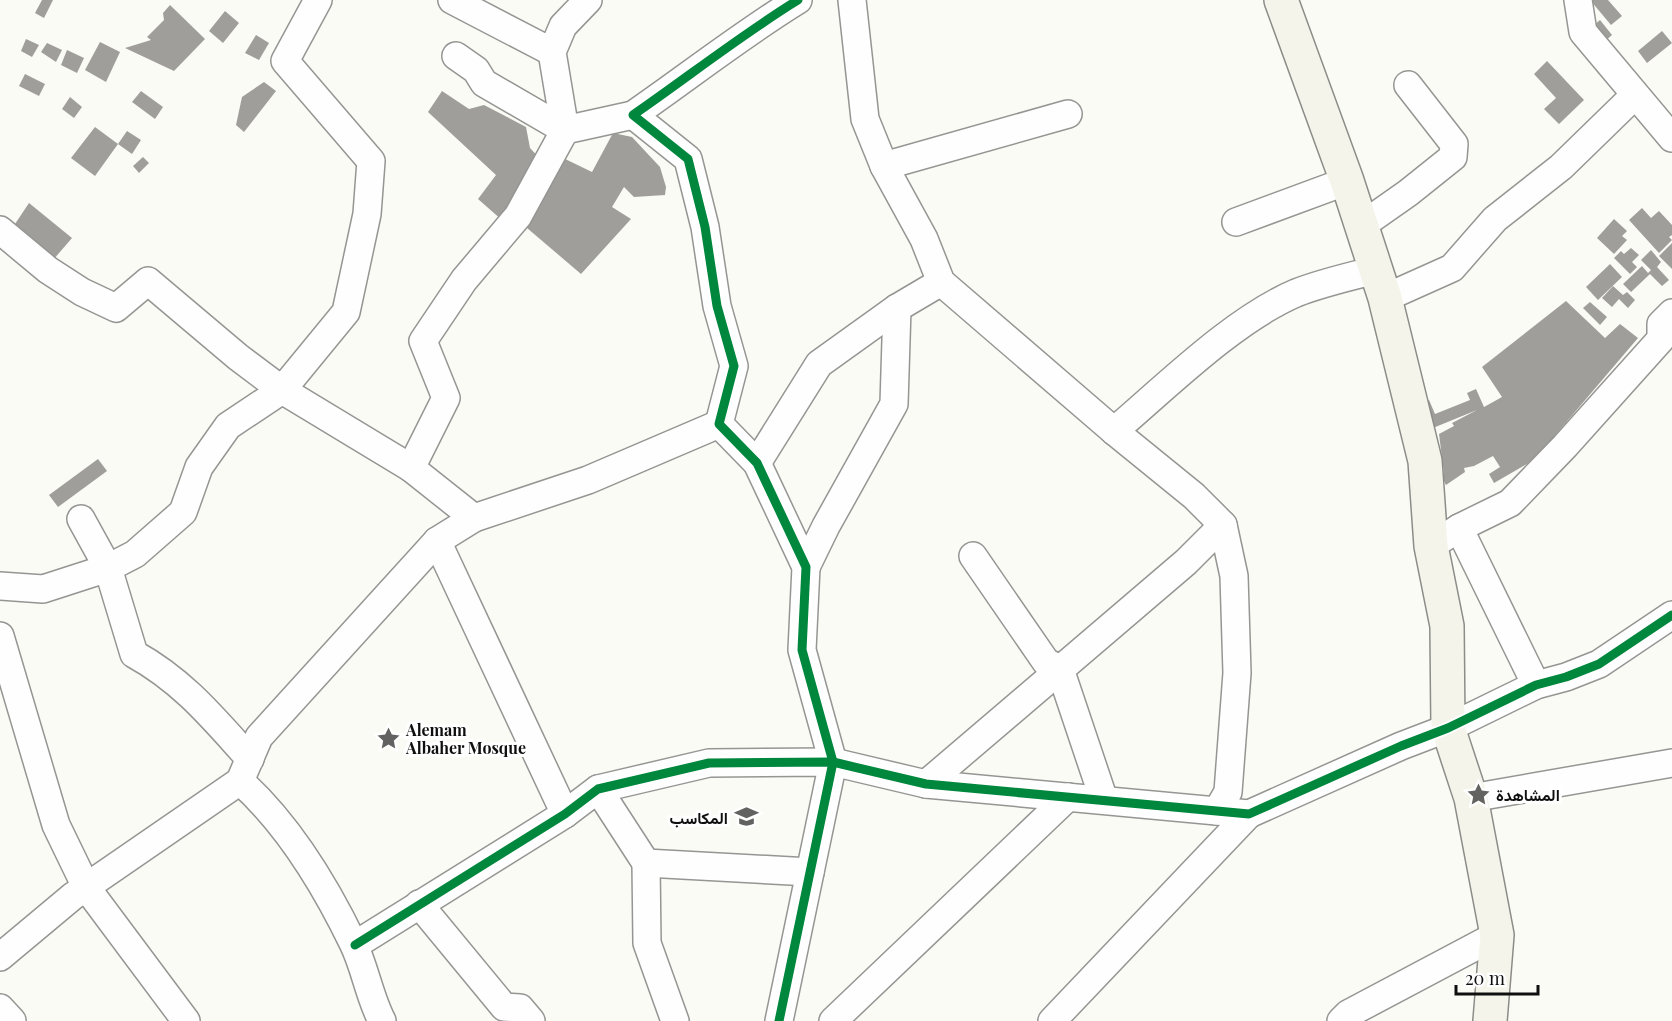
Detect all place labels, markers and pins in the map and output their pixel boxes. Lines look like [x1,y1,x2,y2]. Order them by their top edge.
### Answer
place label: Alemam Albaher Mosque [405,719,526,758]
place icon: Alemam Albaher Mosque [375,725,401,751]
place icon: المشاهدة [1465,781,1491,807]
place label: المشاهدة [1496,784,1560,805]
school or university icon: المكاسب [733,804,759,830]
place label: المكاسب [670,807,728,828]

